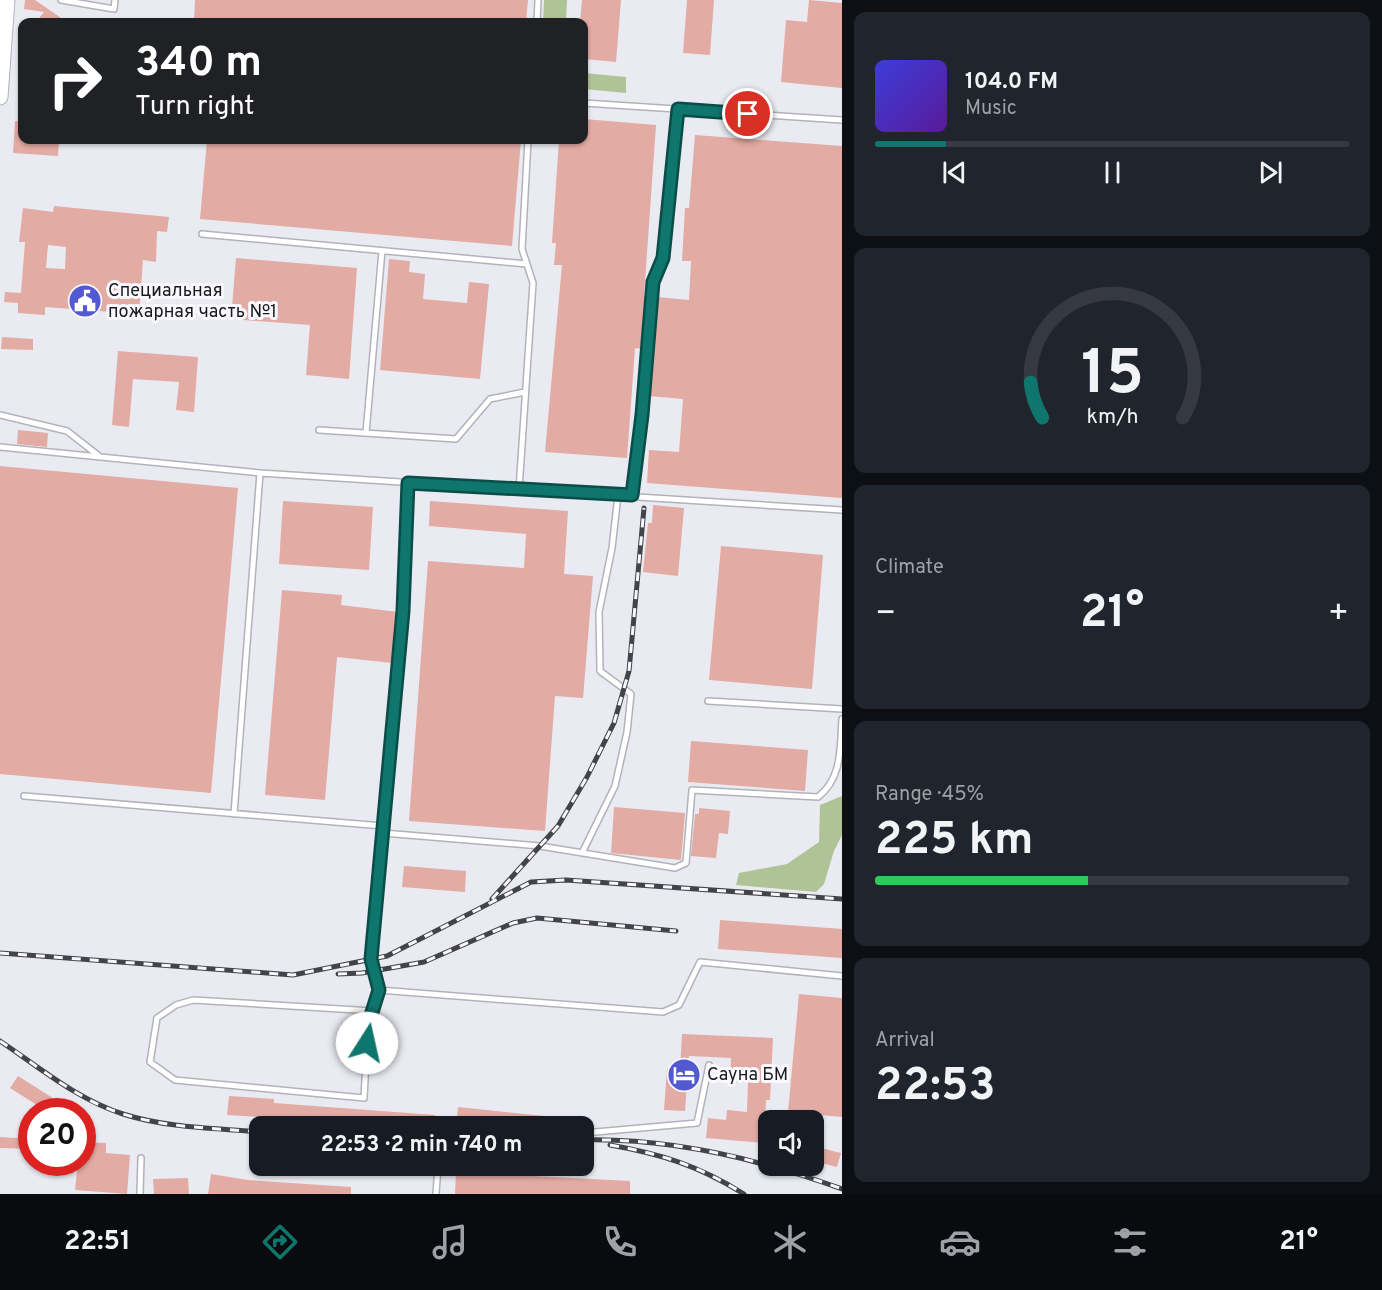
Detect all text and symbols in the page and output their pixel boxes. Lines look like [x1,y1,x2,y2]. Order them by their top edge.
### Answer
text: 340 m [135,38,262,91]
icon: right [36,42,114,120]
text: 104.0 FM [965,69,1058,96]
pin [722,88,773,139]
text: Turn right [135,90,254,124]
text: Music [965,96,1017,122]
icon: arrive [731,97,764,130]
icon: previous [938,156,971,189]
icon: pause [1096,156,1129,189]
icon: next [1254,156,1287,189]
place label: Специальная пожарная часть №1 [108,280,277,324]
public building icon: Специальная пожарная часть №1 [67,283,103,319]
text: 15 [1080,337,1144,416]
text: km/h [1086,404,1138,431]
text: Climate [875,555,944,581]
text: 21° [1080,586,1144,643]
text: − [875,594,896,636]
text: + [1328,594,1349,636]
text: Range · 45% [875,782,984,808]
text: 225 km [875,813,1033,870]
position arrow [335,1011,399,1075]
text: Arrival [875,1028,935,1054]
hotel icon: Сауна БМ [666,1057,702,1093]
text: 22:53 [875,1059,995,1116]
place label: Сауна БМ [707,1064,788,1087]
speed limit sign: 20 [18,1098,96,1176]
map controls [758,1110,824,1176]
button: sound [758,1110,824,1176]
text: 22:53 · 2 min · 740 m [321,1132,522,1159]
icon: directions [259,1221,301,1263]
icon: music [429,1221,471,1263]
icon: phone [599,1221,641,1263]
icon: climate [769,1221,811,1263]
icon: car [939,1221,981,1263]
icon: filters [1109,1221,1151,1263]
text: 22:51 [64,1225,131,1259]
text: 21° [1279,1225,1318,1259]

